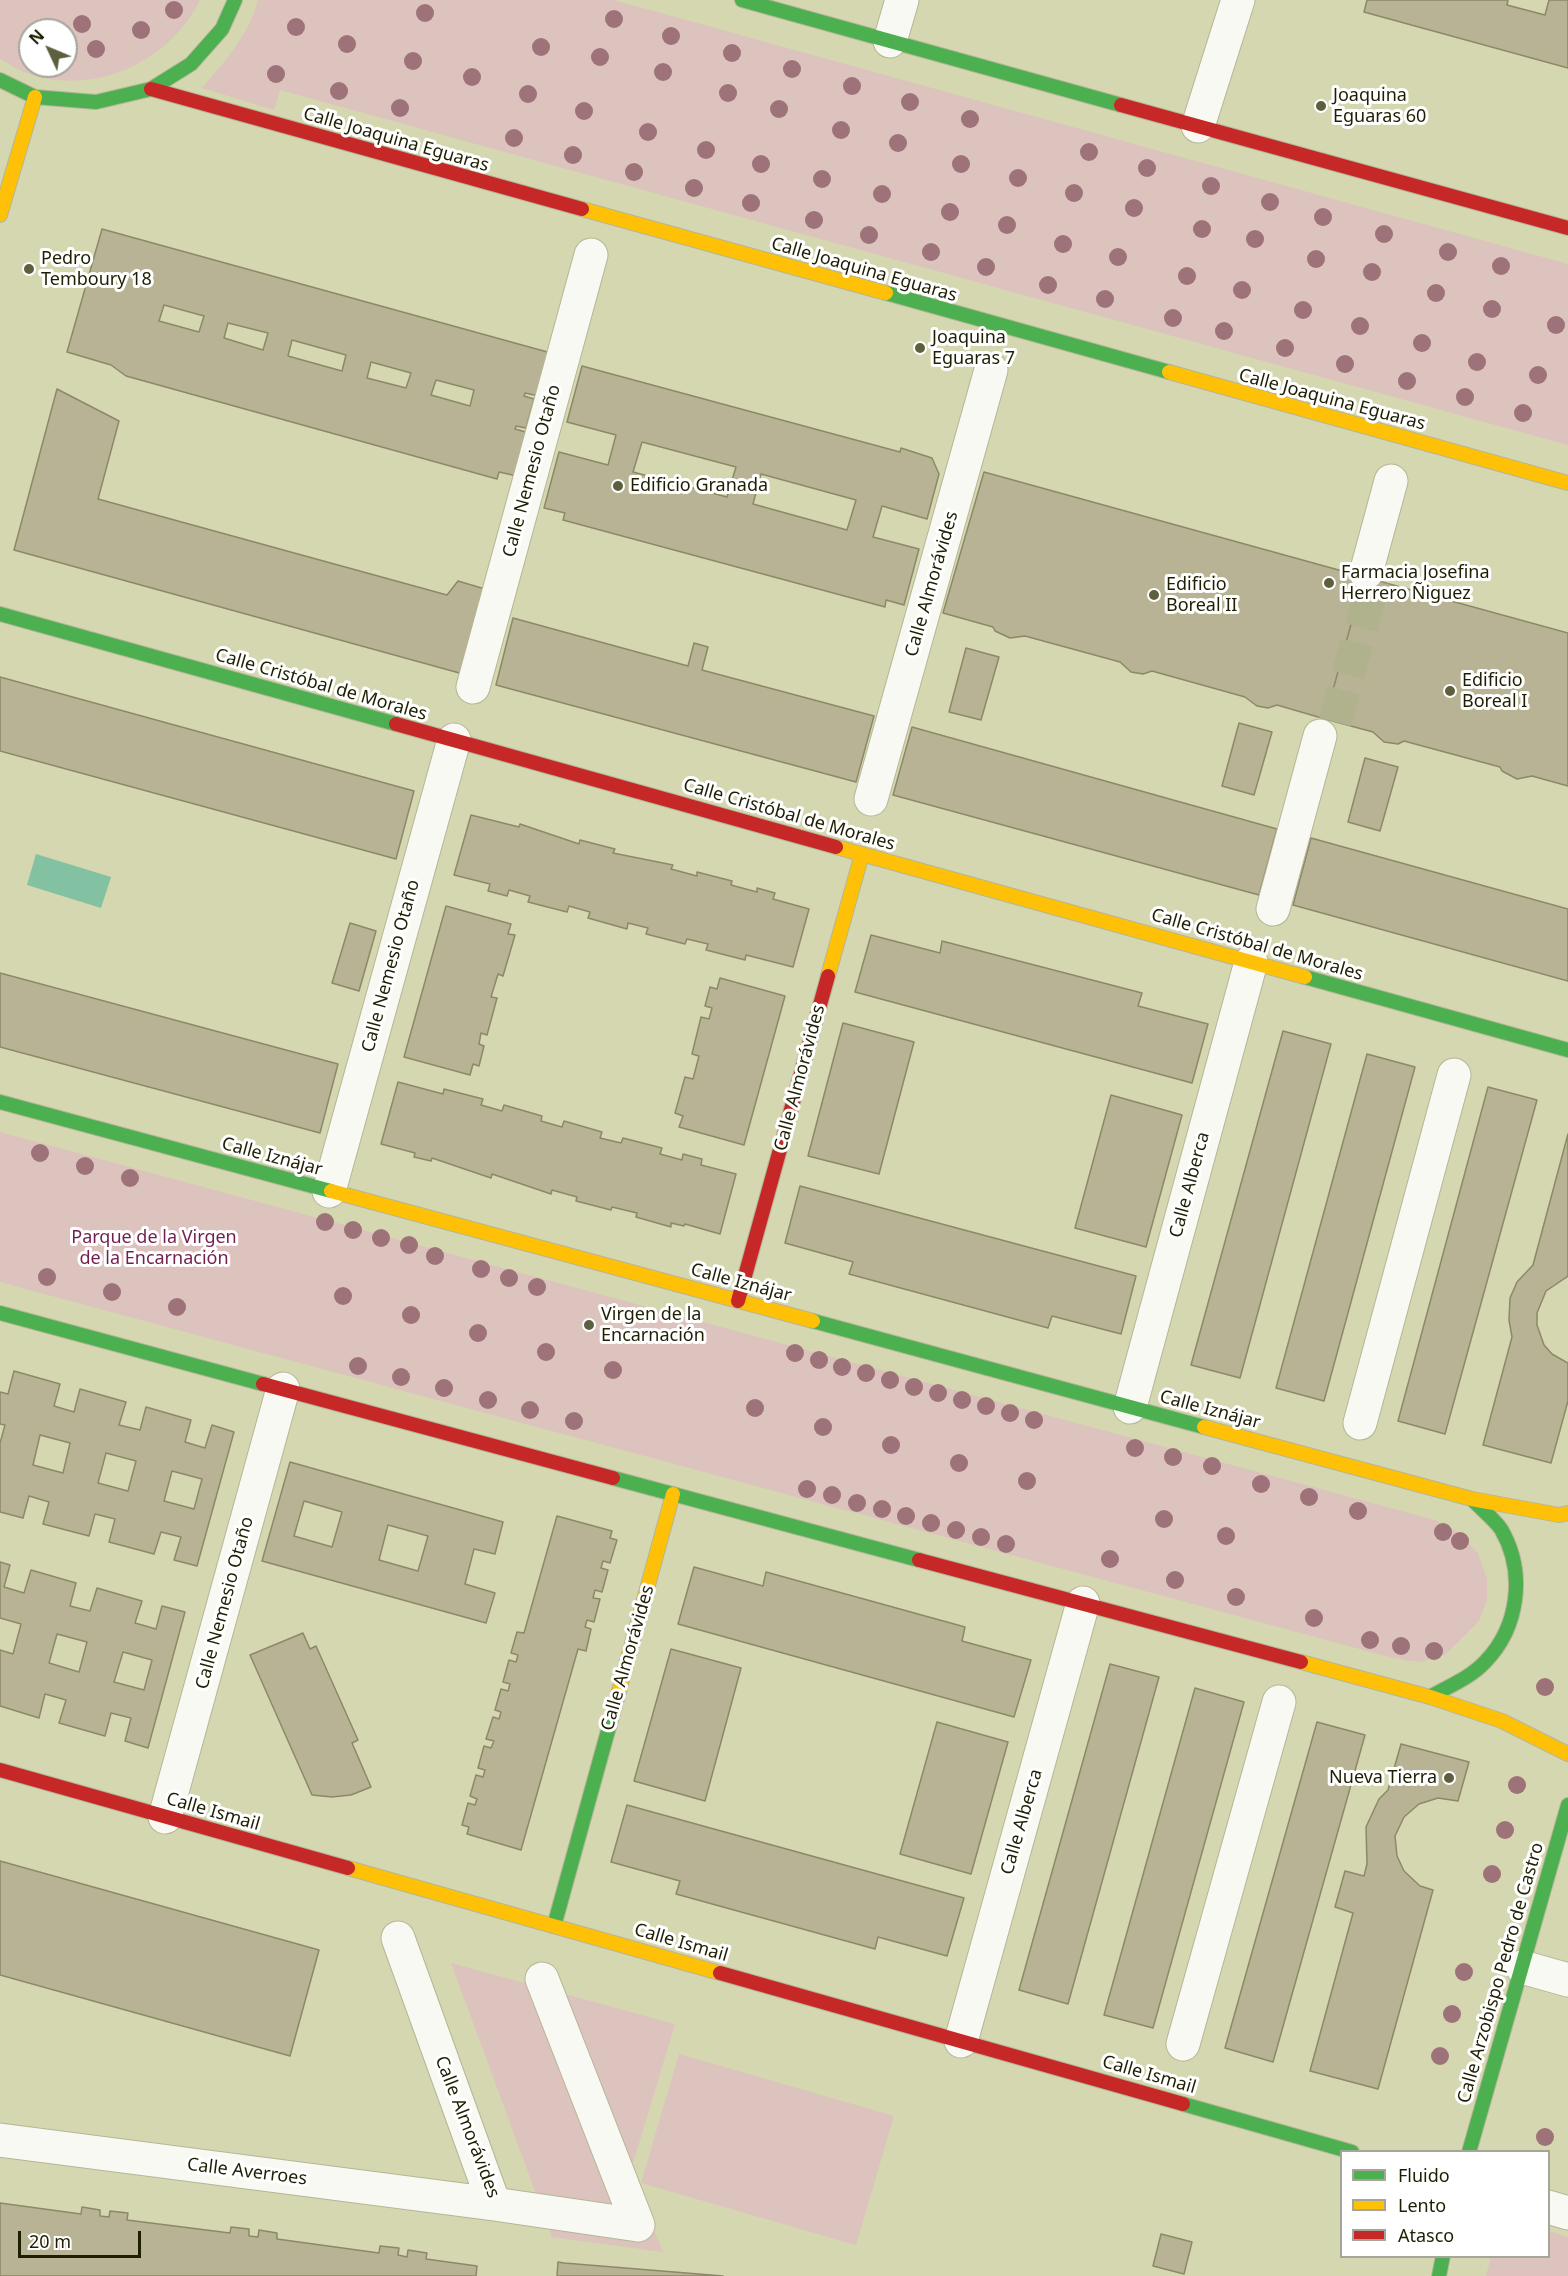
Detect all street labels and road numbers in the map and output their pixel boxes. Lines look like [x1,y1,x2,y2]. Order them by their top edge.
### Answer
street label: Calle Joaquina Eguaras [301,103,491,177]
street label: Calle Joaquina Eguaras [769,233,959,307]
street label: Calle Joaquina Eguaras [1236,365,1428,435]
street label: Calle Nemesio Otaño [499,382,565,560]
street label: Calle Almorávides [901,509,963,659]
street label: Calle Cristóbal de Morales [213,644,429,726]
street label: Calle Cristóbal de Morales [681,774,897,856]
street label: Calle Nemesio Otaño [358,877,424,1055]
street label: Calle Cristóbal de Morales [1149,904,1365,986]
street label: Calle Almorávides [770,1003,830,1153]
street label: Calle Alberca [1165,1130,1215,1240]
street label: Calle Iznájar [219,1133,325,1181]
street label: Calle Iznájar [688,1259,794,1307]
street label: Calle Iznájar [1157,1386,1263,1434]
street label: Calle Nemesio Otaño [192,1514,258,1692]
street label: Calle Almorávides [597,1583,659,1733]
street label: Calle Alberca [997,1767,1047,1877]
street label: Calle Ismail [164,1788,262,1836]
street label: Calle Arzobispo Pedro de Castro [1453,1840,1549,2106]
street label: Calle Ismail [632,1919,730,1967]
street label: Calle Ismail [1100,2051,1198,2099]
street label: Calle Almorávides [430,2053,504,2201]
street label: Calle Averroes [186,2154,308,2190]

